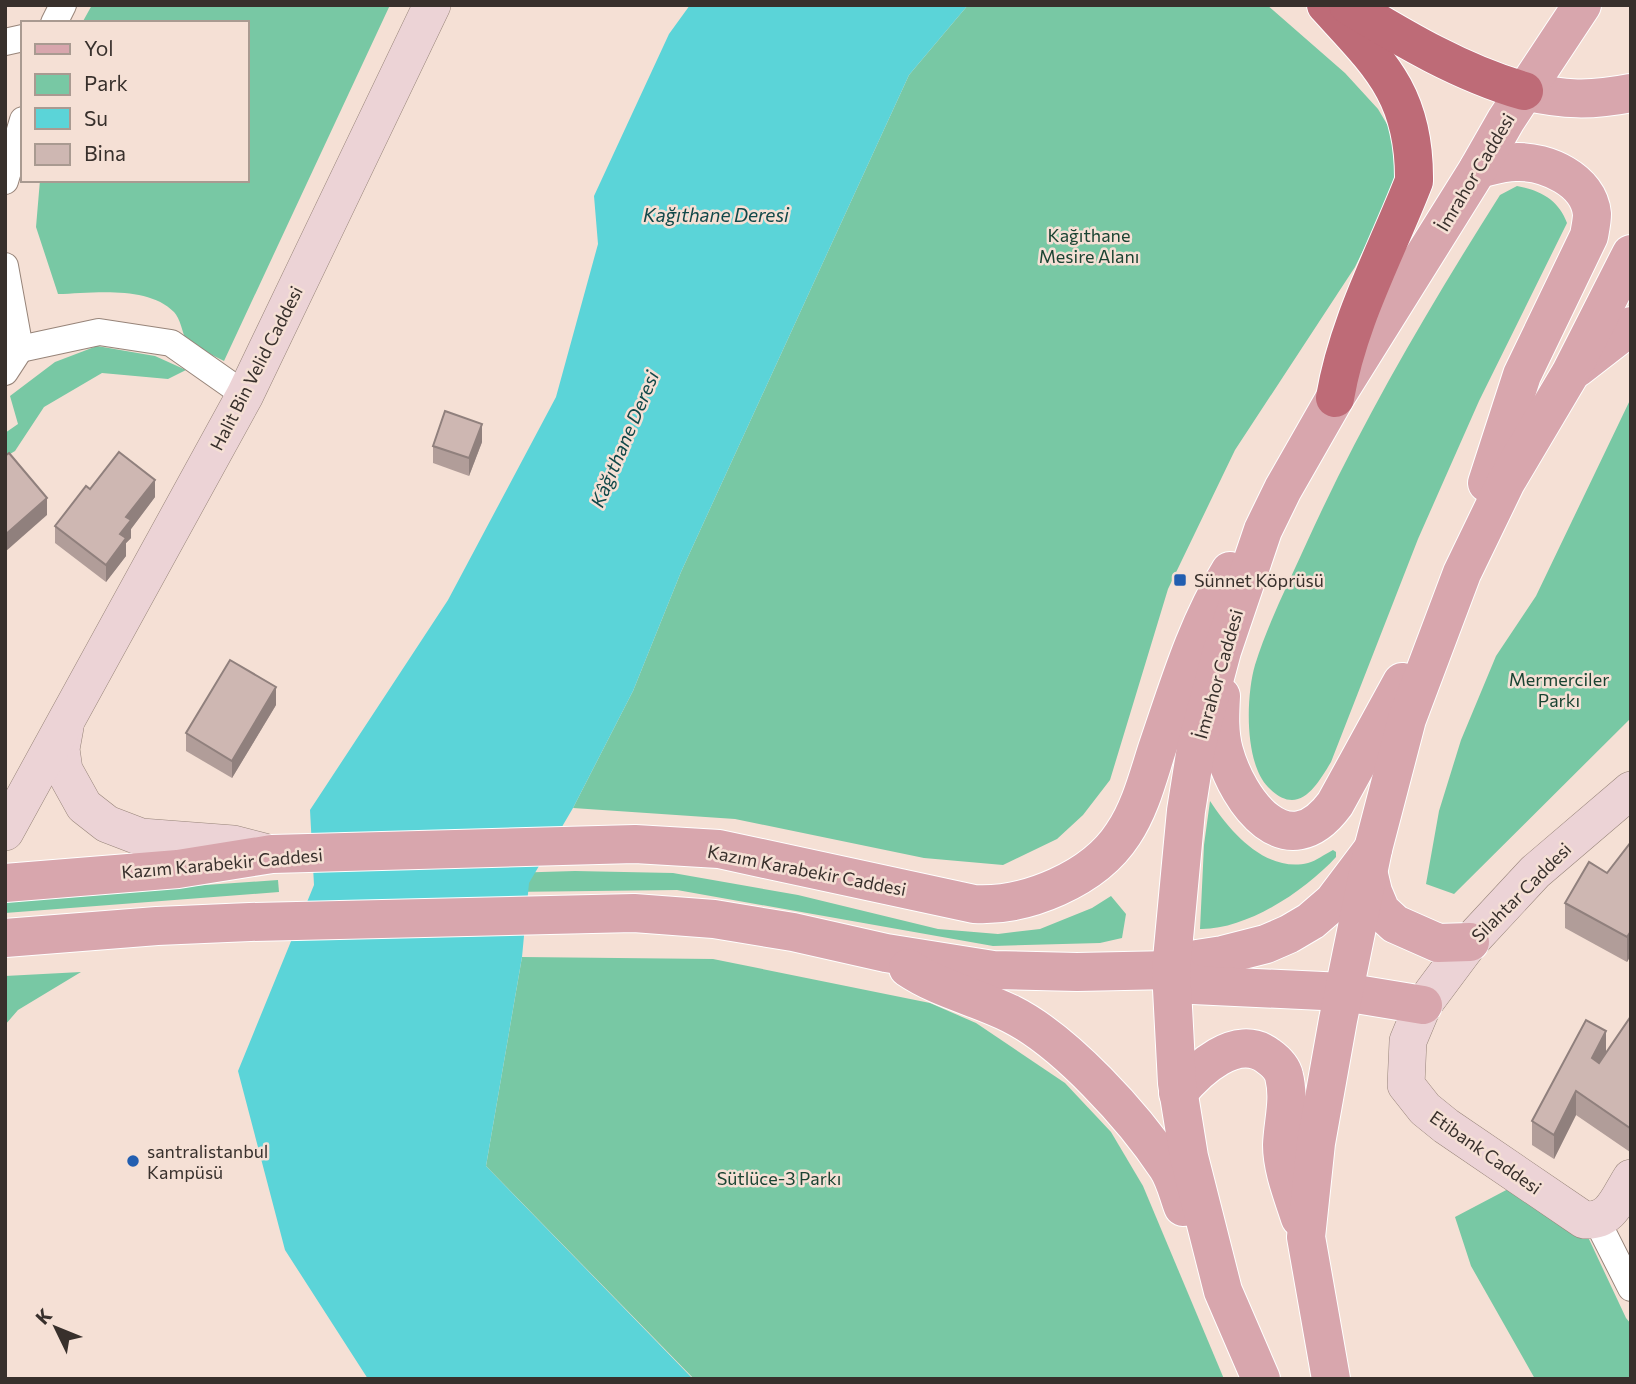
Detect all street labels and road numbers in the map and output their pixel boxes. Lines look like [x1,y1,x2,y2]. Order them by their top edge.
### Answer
street label: İmrahor Caddesi [1431,109,1519,235]
street label: Halit Bin Velid Caddesi [205,282,307,454]
street label: İmrahor Caddesi [1189,607,1247,741]
street label: Silahtar Caddesi [1467,838,1575,946]
street label: Kazım Karabekir Caddesi [706,840,908,900]
street label: Kazım Karabekir Caddesi [120,843,324,883]
street label: Etibank Caddesi [1426,1105,1546,1199]

